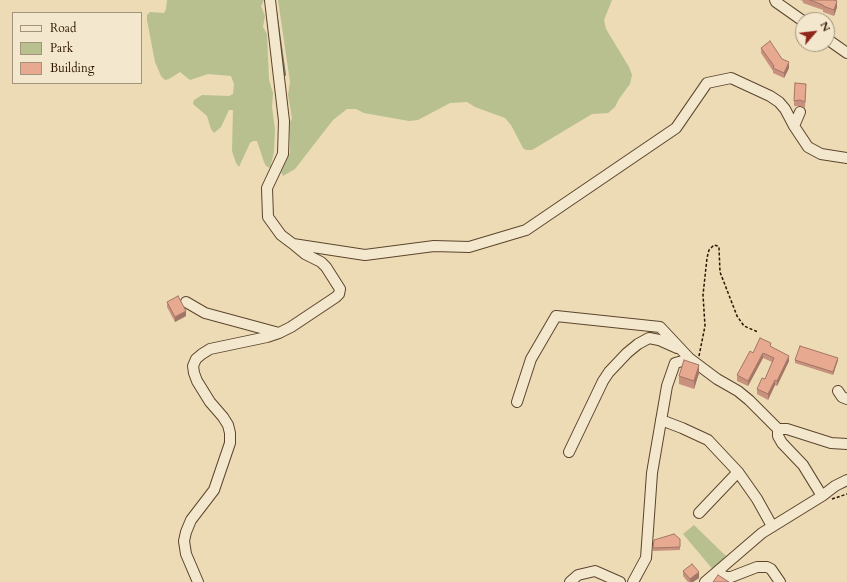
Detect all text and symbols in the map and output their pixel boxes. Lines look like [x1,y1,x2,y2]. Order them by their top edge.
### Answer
legend [12,12,142,84]
north arrow [795,12,835,52]
text: N [816,19,834,34]
text: Road [50,20,76,36]
text: Park [50,40,73,56]
text: Building [50,60,94,76]

